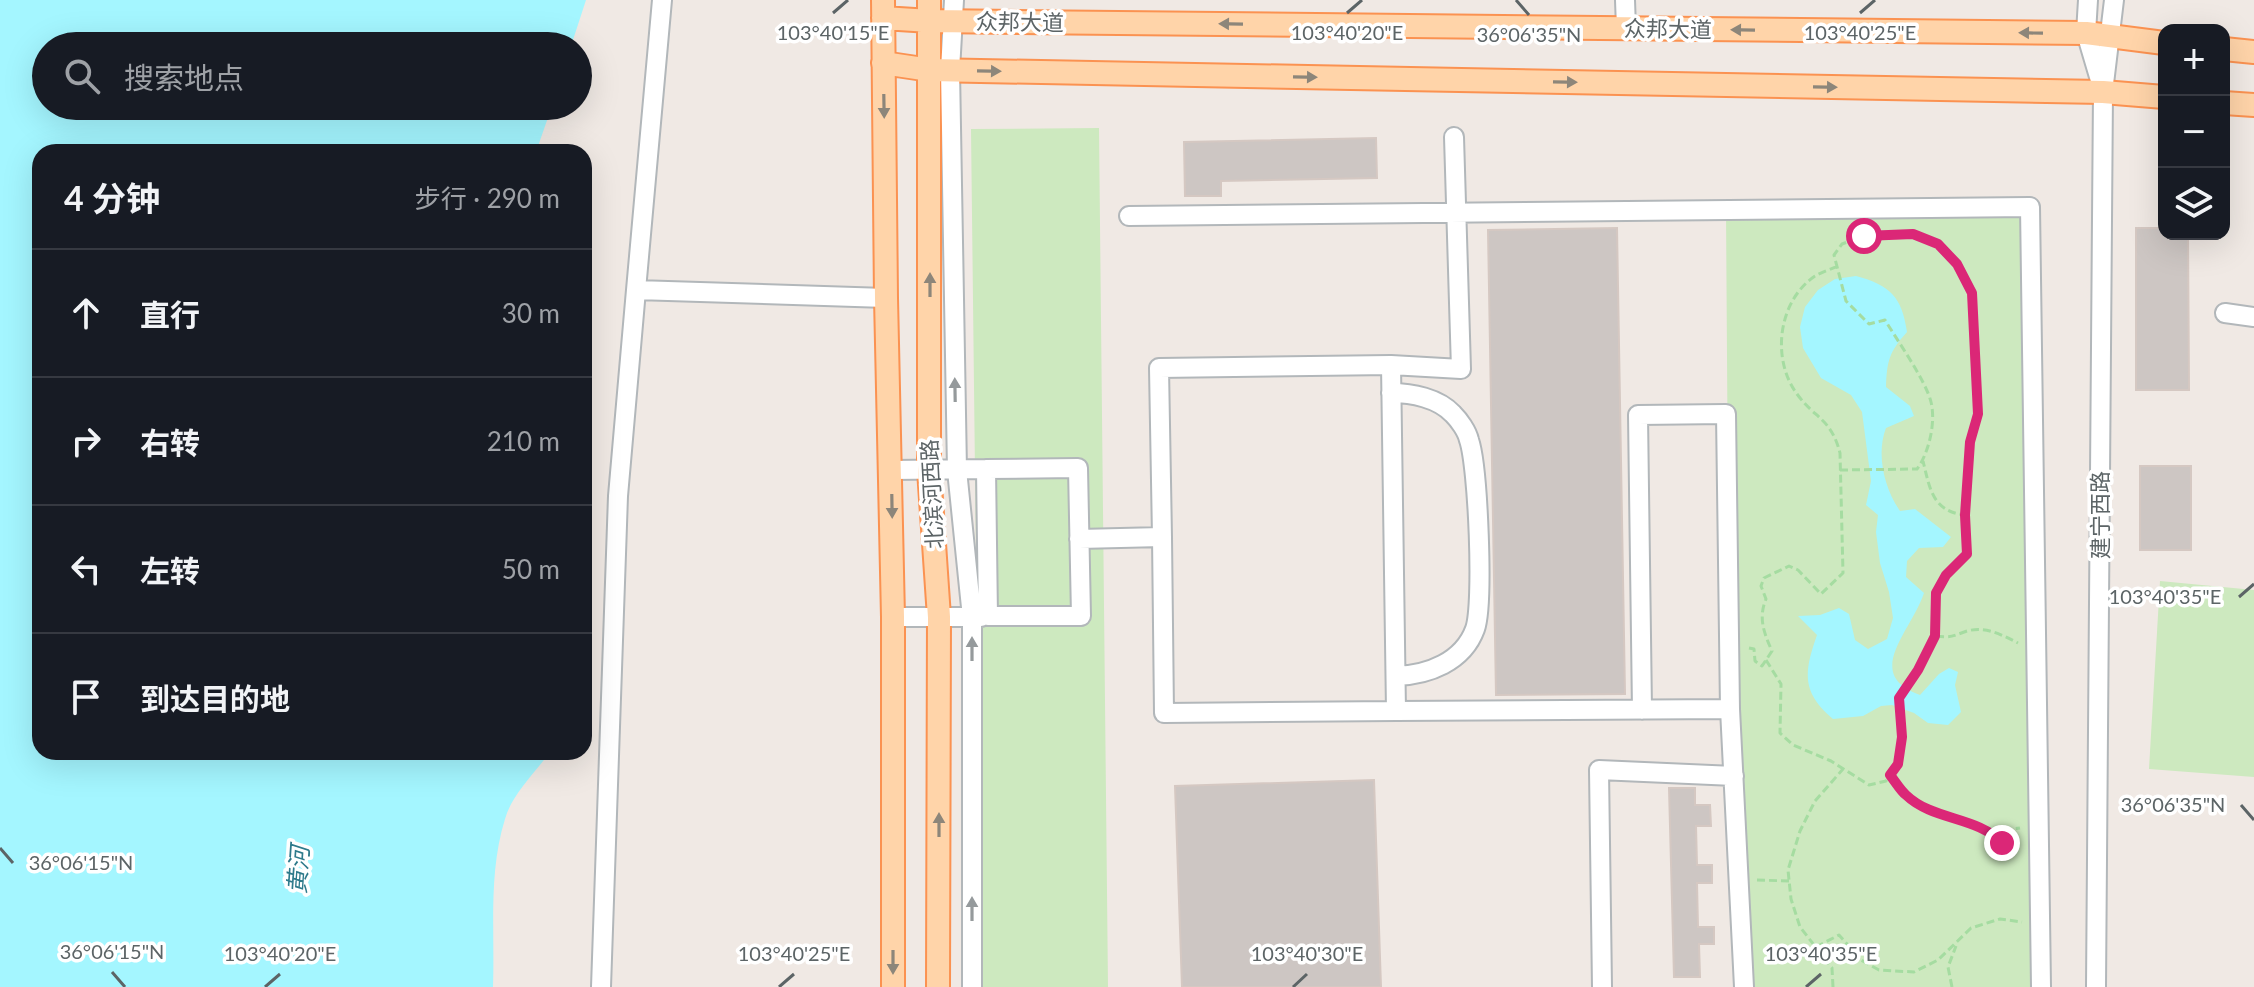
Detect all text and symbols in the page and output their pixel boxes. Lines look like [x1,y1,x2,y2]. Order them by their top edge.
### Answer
street label: 众邦大道 [976,7,1064,36]
street label: 众邦大道 [1624,14,1712,43]
one-way arrow [1218,18,1243,30]
text: 103°40'15"E [777,20,889,44]
text: 103°40'20"E [1291,20,1403,44]
text: 103°40'25"E [1804,20,1916,44]
text: 36°06'35"N [1477,22,1581,46]
one-way arrow [1730,24,1755,36]
map controls [2158,24,2230,240]
button: + [2158,24,2230,96]
one-way arrow [2018,27,2043,39]
search box [32,32,592,120]
icon: search [60,54,104,98]
text: 搜索地点 [124,59,244,95]
one-way arrow [977,65,1002,77]
one-way arrow [1293,71,1318,83]
one-way arrow [1553,76,1578,88]
one-way arrow [1813,80,1838,93]
one-way arrow [878,94,890,119]
button: − [2158,96,2230,168]
button: layers [2158,168,2230,240]
text: 4 分钟 [64,177,160,218]
text: 步行 · 290 m [415,182,560,214]
route start [1846,218,1882,254]
one-way arrow [924,272,936,297]
icon: ahead [64,291,108,335]
text: 直行 [140,296,200,332]
text: 30 m [502,297,560,329]
one-way arrow [949,377,961,402]
icon: right [64,419,108,463]
text: 右转 [140,424,200,460]
text: 210 m [487,425,560,457]
street label: 北滨河西路 [915,438,948,550]
street label: 建宁西路 [2086,471,2113,559]
one-way arrow [886,494,898,519]
icon: left [64,547,108,591]
text: 左转 [140,552,200,588]
text: 50 m [502,553,560,585]
text: 103°40'35"E [2109,584,2221,608]
one-way arrow [966,636,978,661]
icon: arrive [64,675,108,719]
text: 到达目的地 [140,680,290,716]
text: 36°06'35"N [2121,792,2225,816]
one-way arrow [933,812,945,837]
route end [1984,825,2020,861]
water label: 黄河 [281,841,314,895]
text: 36°06'15"N [29,850,133,874]
one-way arrow [966,896,978,921]
text: 36°06'15"N [60,939,164,963]
text: 103°40'20"E [224,941,336,965]
text: 103°40'25"E [738,941,850,965]
text: 103°40'30"E [1251,941,1363,965]
text: 103°40'35"E [1765,941,1877,965]
one-way arrow [887,950,899,975]

